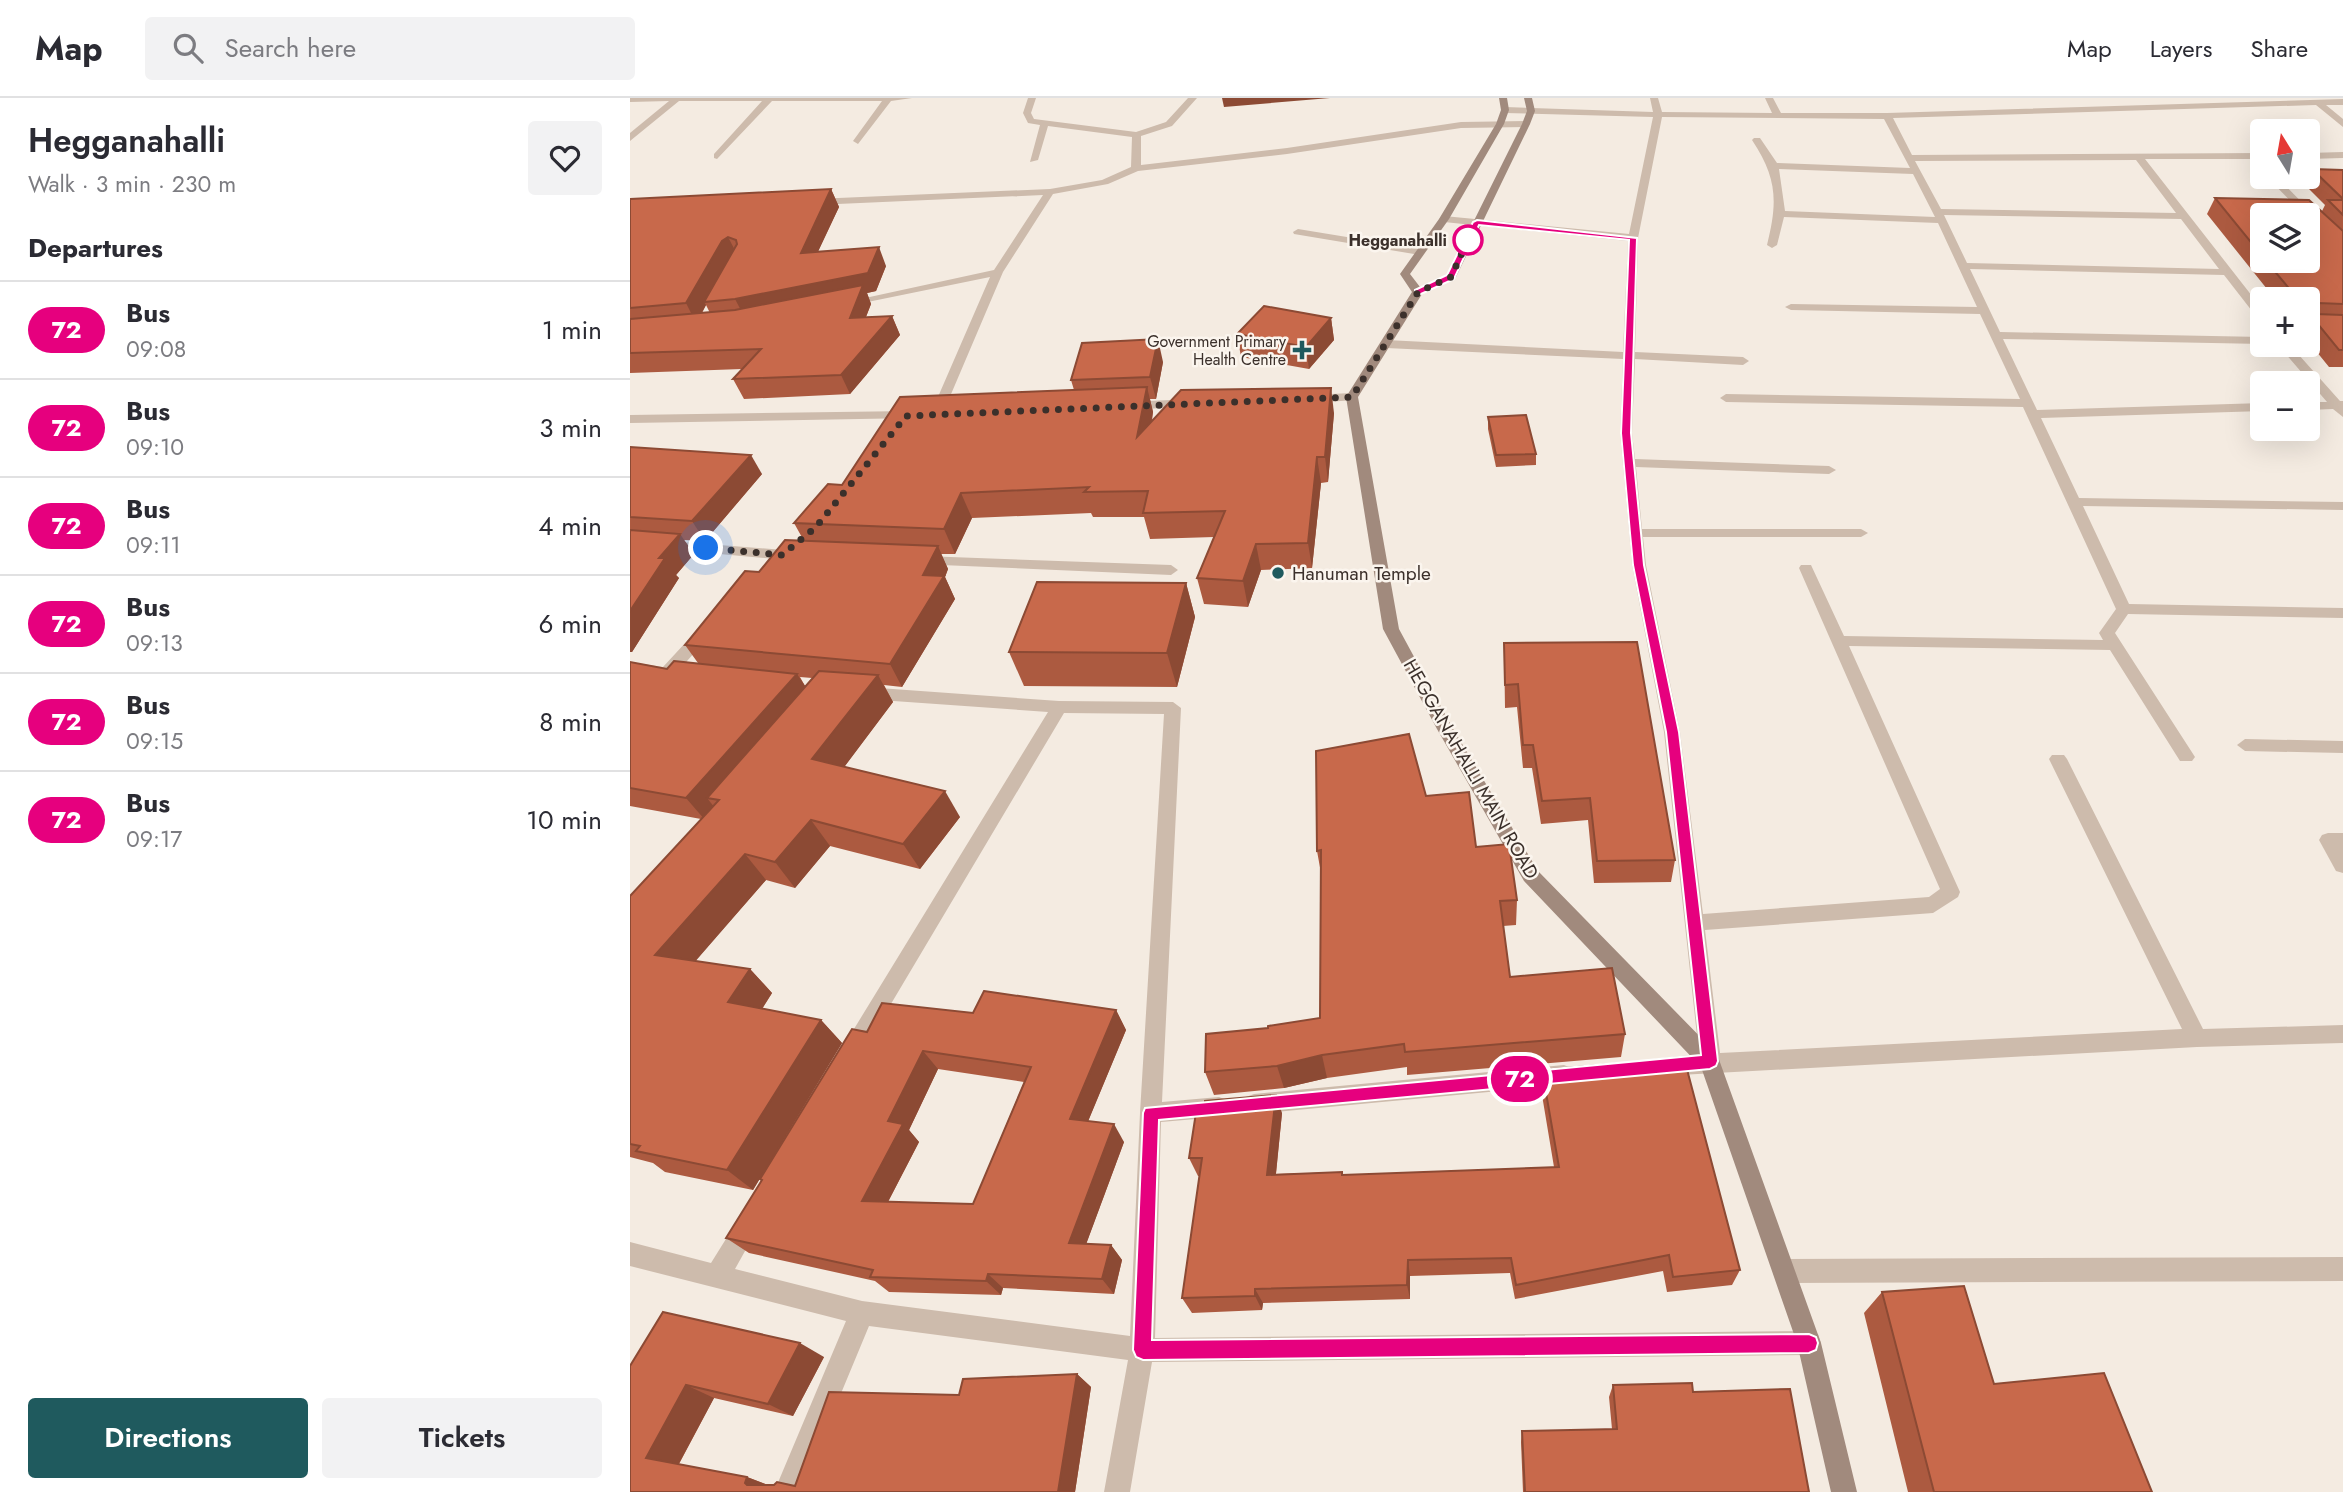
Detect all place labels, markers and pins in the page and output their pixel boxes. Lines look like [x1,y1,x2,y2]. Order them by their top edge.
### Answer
marker: Hegganahalli [1453,225,1483,255]
place label: Hegganahalli [1349,229,1447,252]
place label: Government Primary Health Centre [1147,330,1287,371]
marker: Government Primary Health Centre [1292,340,1312,360]
place label: Hanuman Temple [1292,560,1431,587]
marker: Hanuman Temple [1270,565,1286,581]

